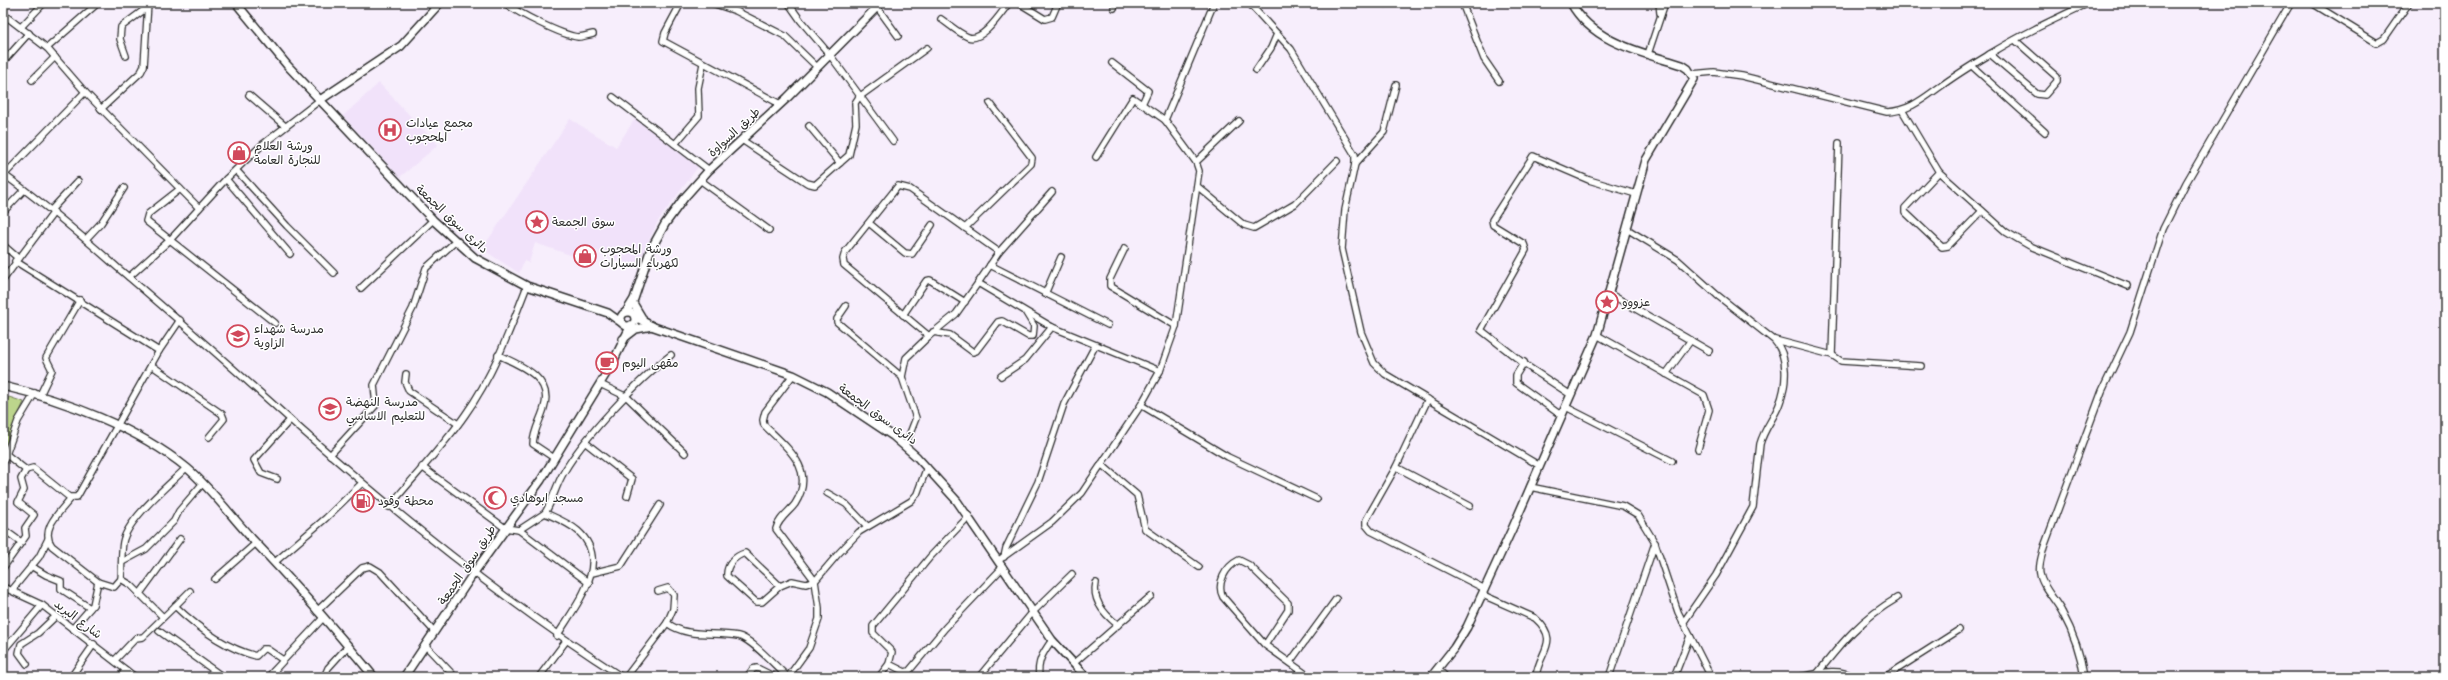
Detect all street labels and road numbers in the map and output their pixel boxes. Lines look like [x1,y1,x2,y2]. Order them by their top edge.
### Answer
street label: طريق السواوة [704,104,764,161]
street label: دائرى سوق الجمعة [412,181,492,258]
street label: دائرى سوق الجمعة [835,380,921,449]
street label: طريق سوق الجمعة [434,522,500,609]
street label: شارع البريد [50,596,105,643]

